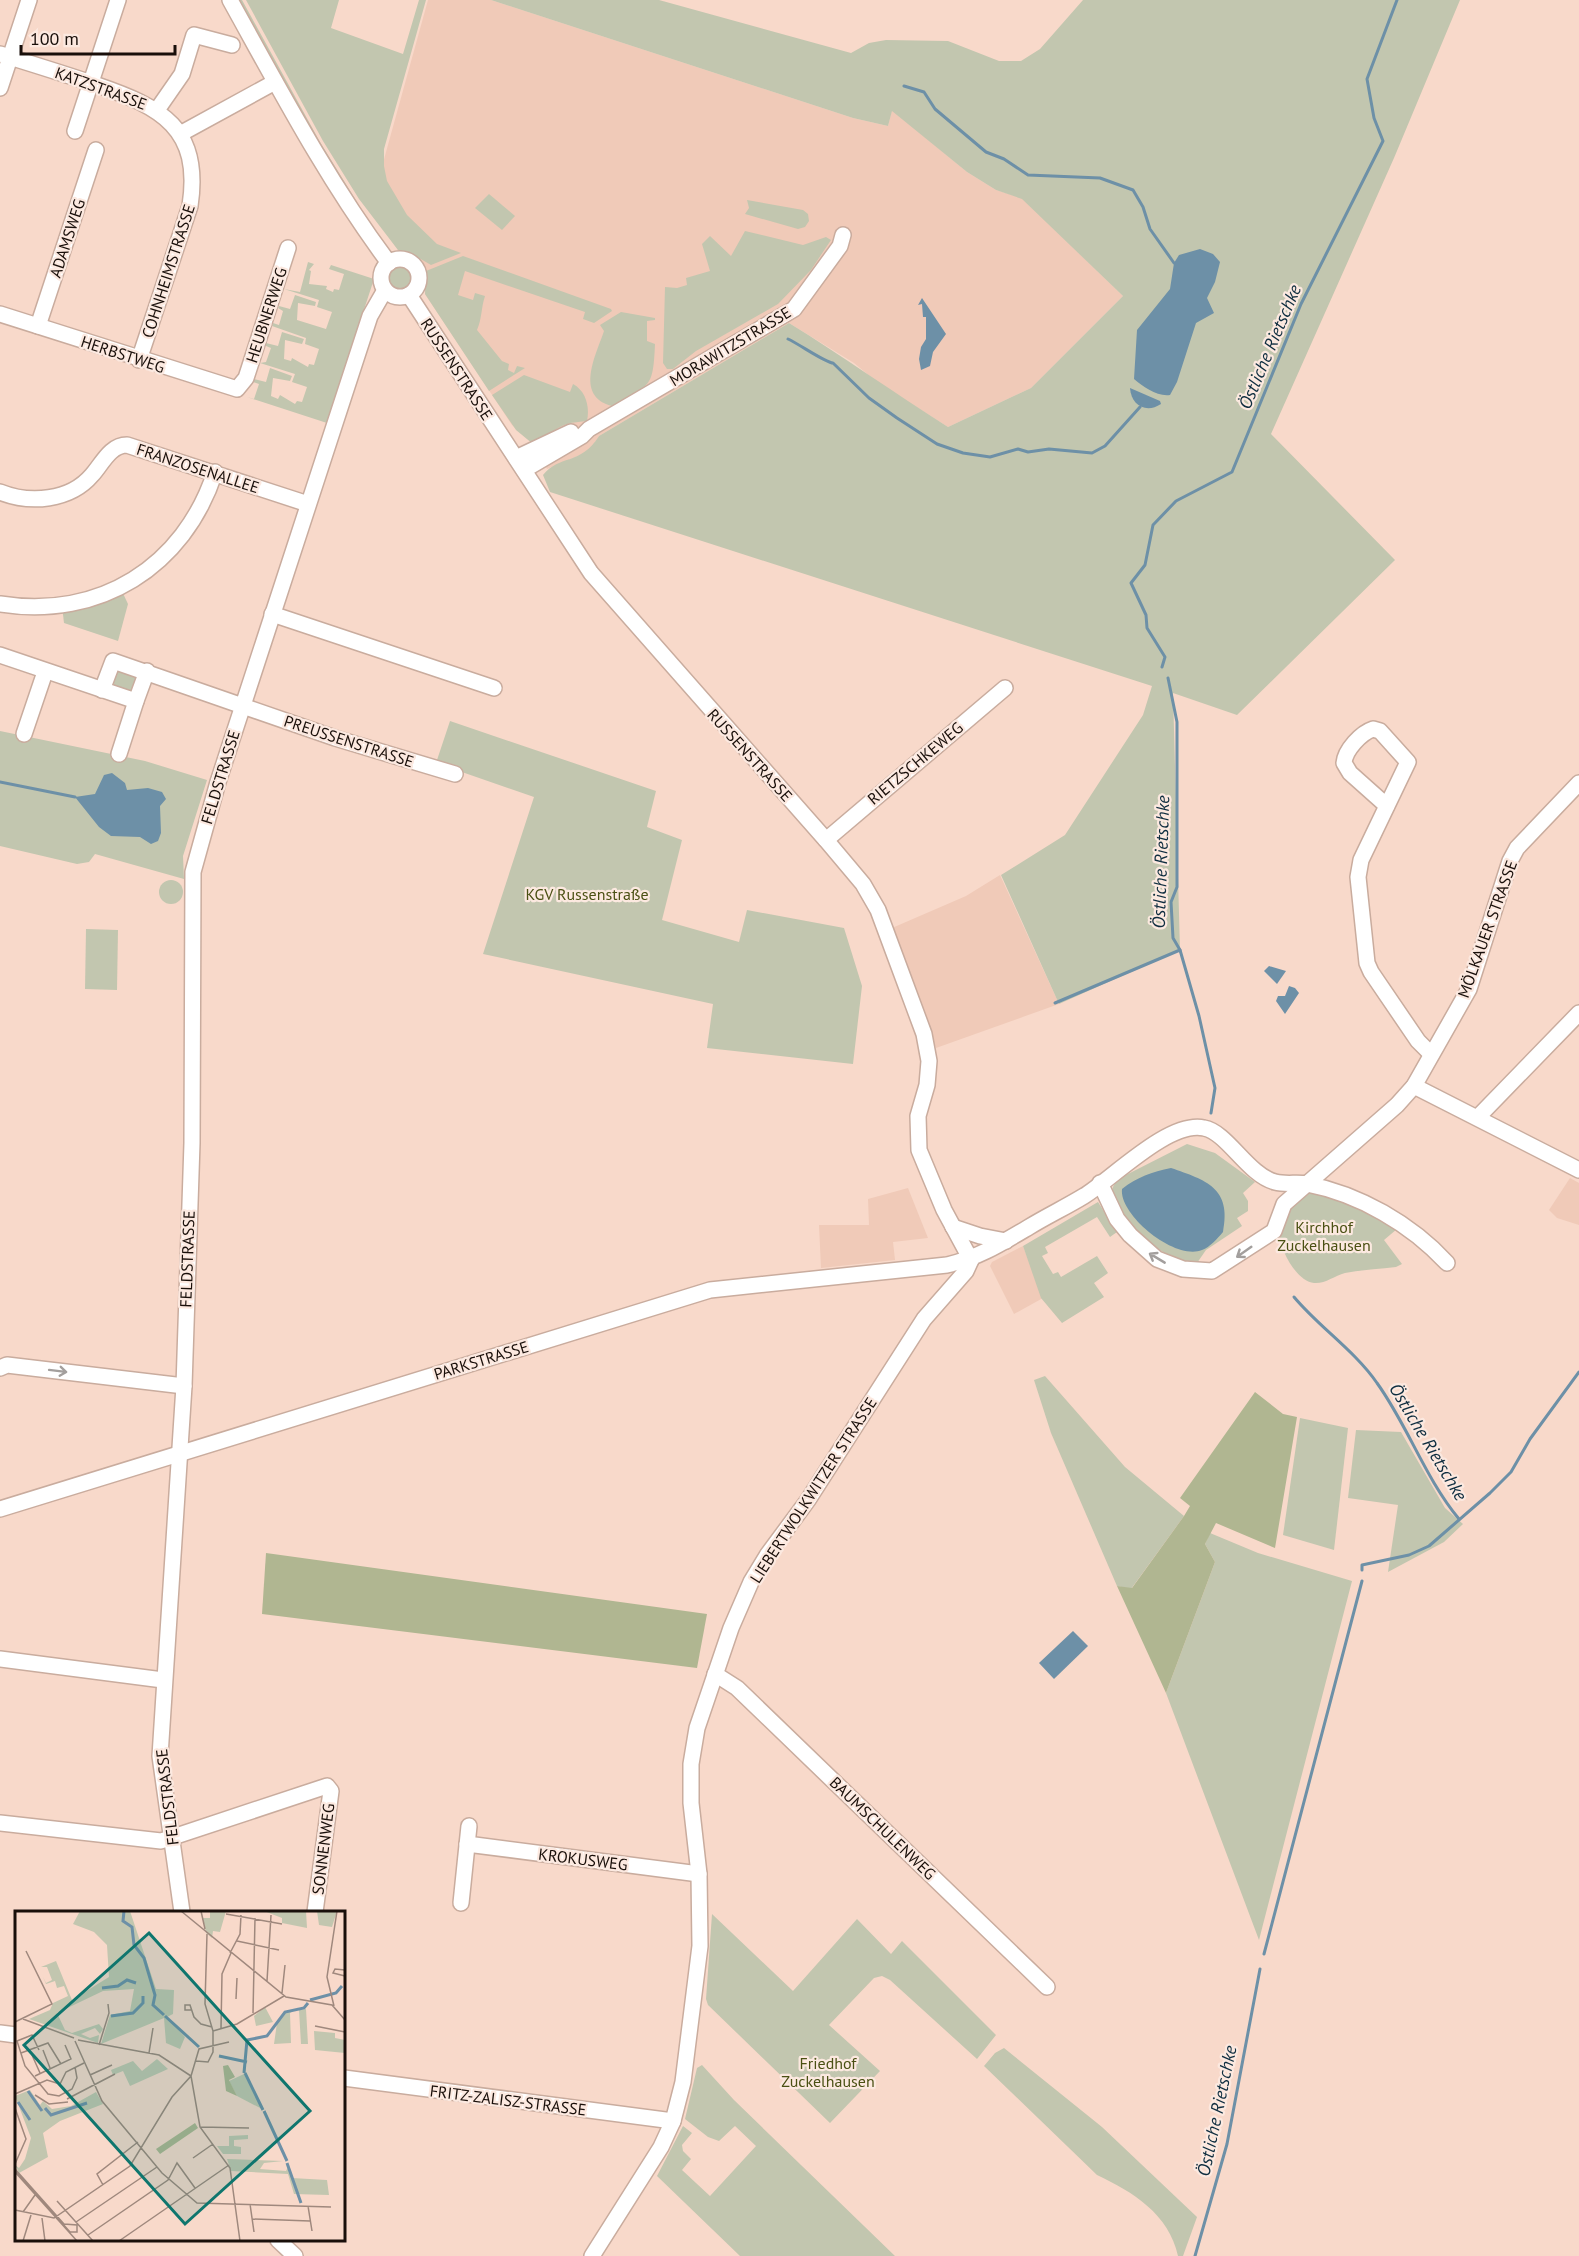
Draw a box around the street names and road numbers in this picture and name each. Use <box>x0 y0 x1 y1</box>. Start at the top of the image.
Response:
street label: KATZSTRASSE <box>52 62 150 114</box>
street label: ADAMSWEG <box>45 196 89 280</box>
street label: COHNHEIMSTRASSE <box>137 202 199 340</box>
street label: HEUBNERWEG <box>241 265 291 365</box>
street label: MORAWITZSTRASSE <box>666 302 794 390</box>
street label: RUSSENSTRASSE <box>417 314 497 424</box>
street label: HERBSTWEG <box>78 331 168 377</box>
street label: FRANZOSENALLEE <box>134 439 262 497</box>
street label: RUSSENSTRASSE <box>703 705 797 805</box>
street label: PREUSSENSTRASSE <box>282 711 416 771</box>
street label: RIETZSCHKEWEG <box>863 717 967 809</box>
street label: FELDSTRASSE <box>196 728 244 826</box>
street label: MÖLKAUER STRASSE <box>1453 858 1521 1000</box>
street label: FELDSTRASSE <box>175 1210 199 1308</box>
street label: PARKSTRASSE <box>431 1336 531 1384</box>
street label: LIEBERTWOLKWITZER STRASSE <box>745 1393 881 1587</box>
street label: FELDSTRASSE <box>151 1748 183 1846</box>
street label: BAUMSCHULENWEG <box>826 1772 940 1884</box>
street label: SONNENWEG <box>307 1802 339 1896</box>
street label: KROKUSWEG <box>537 1844 629 1874</box>
street label: FRITZ-ZALISZ-STRASSE <box>429 2080 587 2120</box>

